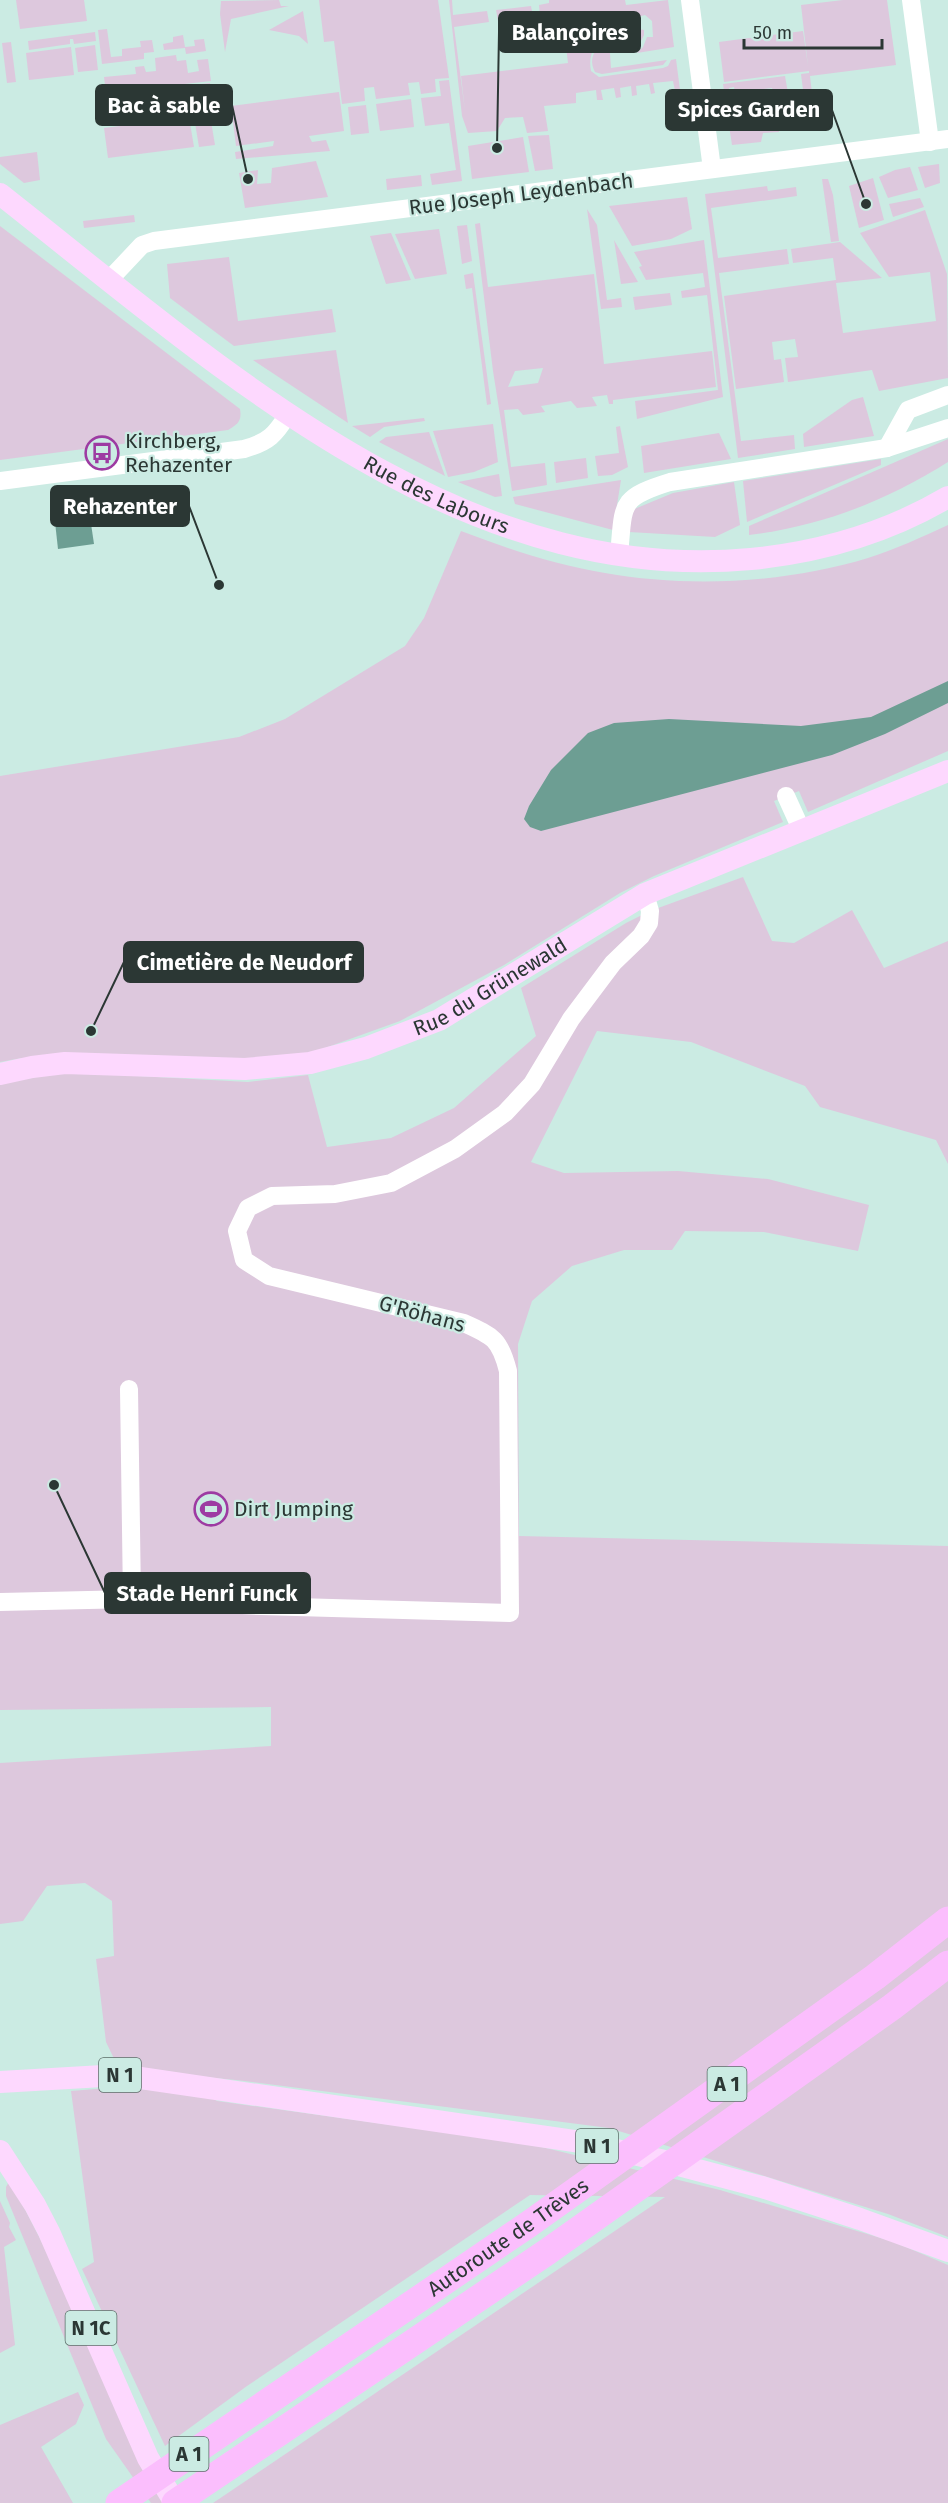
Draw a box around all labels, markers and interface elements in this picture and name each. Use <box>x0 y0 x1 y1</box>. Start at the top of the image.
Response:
callout: Balançoires <box>499 12 640 52</box>
scale bar <box>744 12 882 50</box>
text: Balançoires <box>512 19 629 46</box>
text: 50 m <box>753 22 792 44</box>
callout: Bac à sable <box>96 85 232 125</box>
callout: Spices Garden <box>666 90 832 130</box>
text: Bac à sable <box>108 92 220 119</box>
text: Spices Garden <box>678 96 820 123</box>
street label: Rue Joseph Leydenbach <box>407 167 635 221</box>
place label: Kirchberg, Rehazenter <box>125 428 232 478</box>
bus stop icon: Kirchberg, Rehazenter <box>84 435 120 471</box>
street label: Rue des Labours <box>359 450 513 540</box>
callout: Rehazenter <box>51 486 189 526</box>
text: Rehazenter <box>63 493 177 520</box>
street label: Rue du Grünewald <box>409 932 572 1042</box>
callout: Cimetière de Neudorf <box>124 942 363 982</box>
text: Cimetière de Neudorf <box>137 949 353 976</box>
street label: G'Röhans <box>376 1290 468 1338</box>
sports icon: Dirt Jumping <box>193 1491 229 1527</box>
place label: Dirt Jumping <box>234 1496 353 1522</box>
callout: Stade Henri Funck <box>105 1573 310 1613</box>
text: Stade Henri Funck <box>116 1580 298 1607</box>
road number: N 1 <box>99 2058 141 2092</box>
road number: A 1 <box>708 2067 746 2101</box>
road number: N 1 <box>576 2129 618 2163</box>
street label: Autoroute de Trèves <box>422 2173 594 2302</box>
road number: N 1C <box>66 2311 116 2345</box>
road number: A 1 <box>170 2437 208 2471</box>

